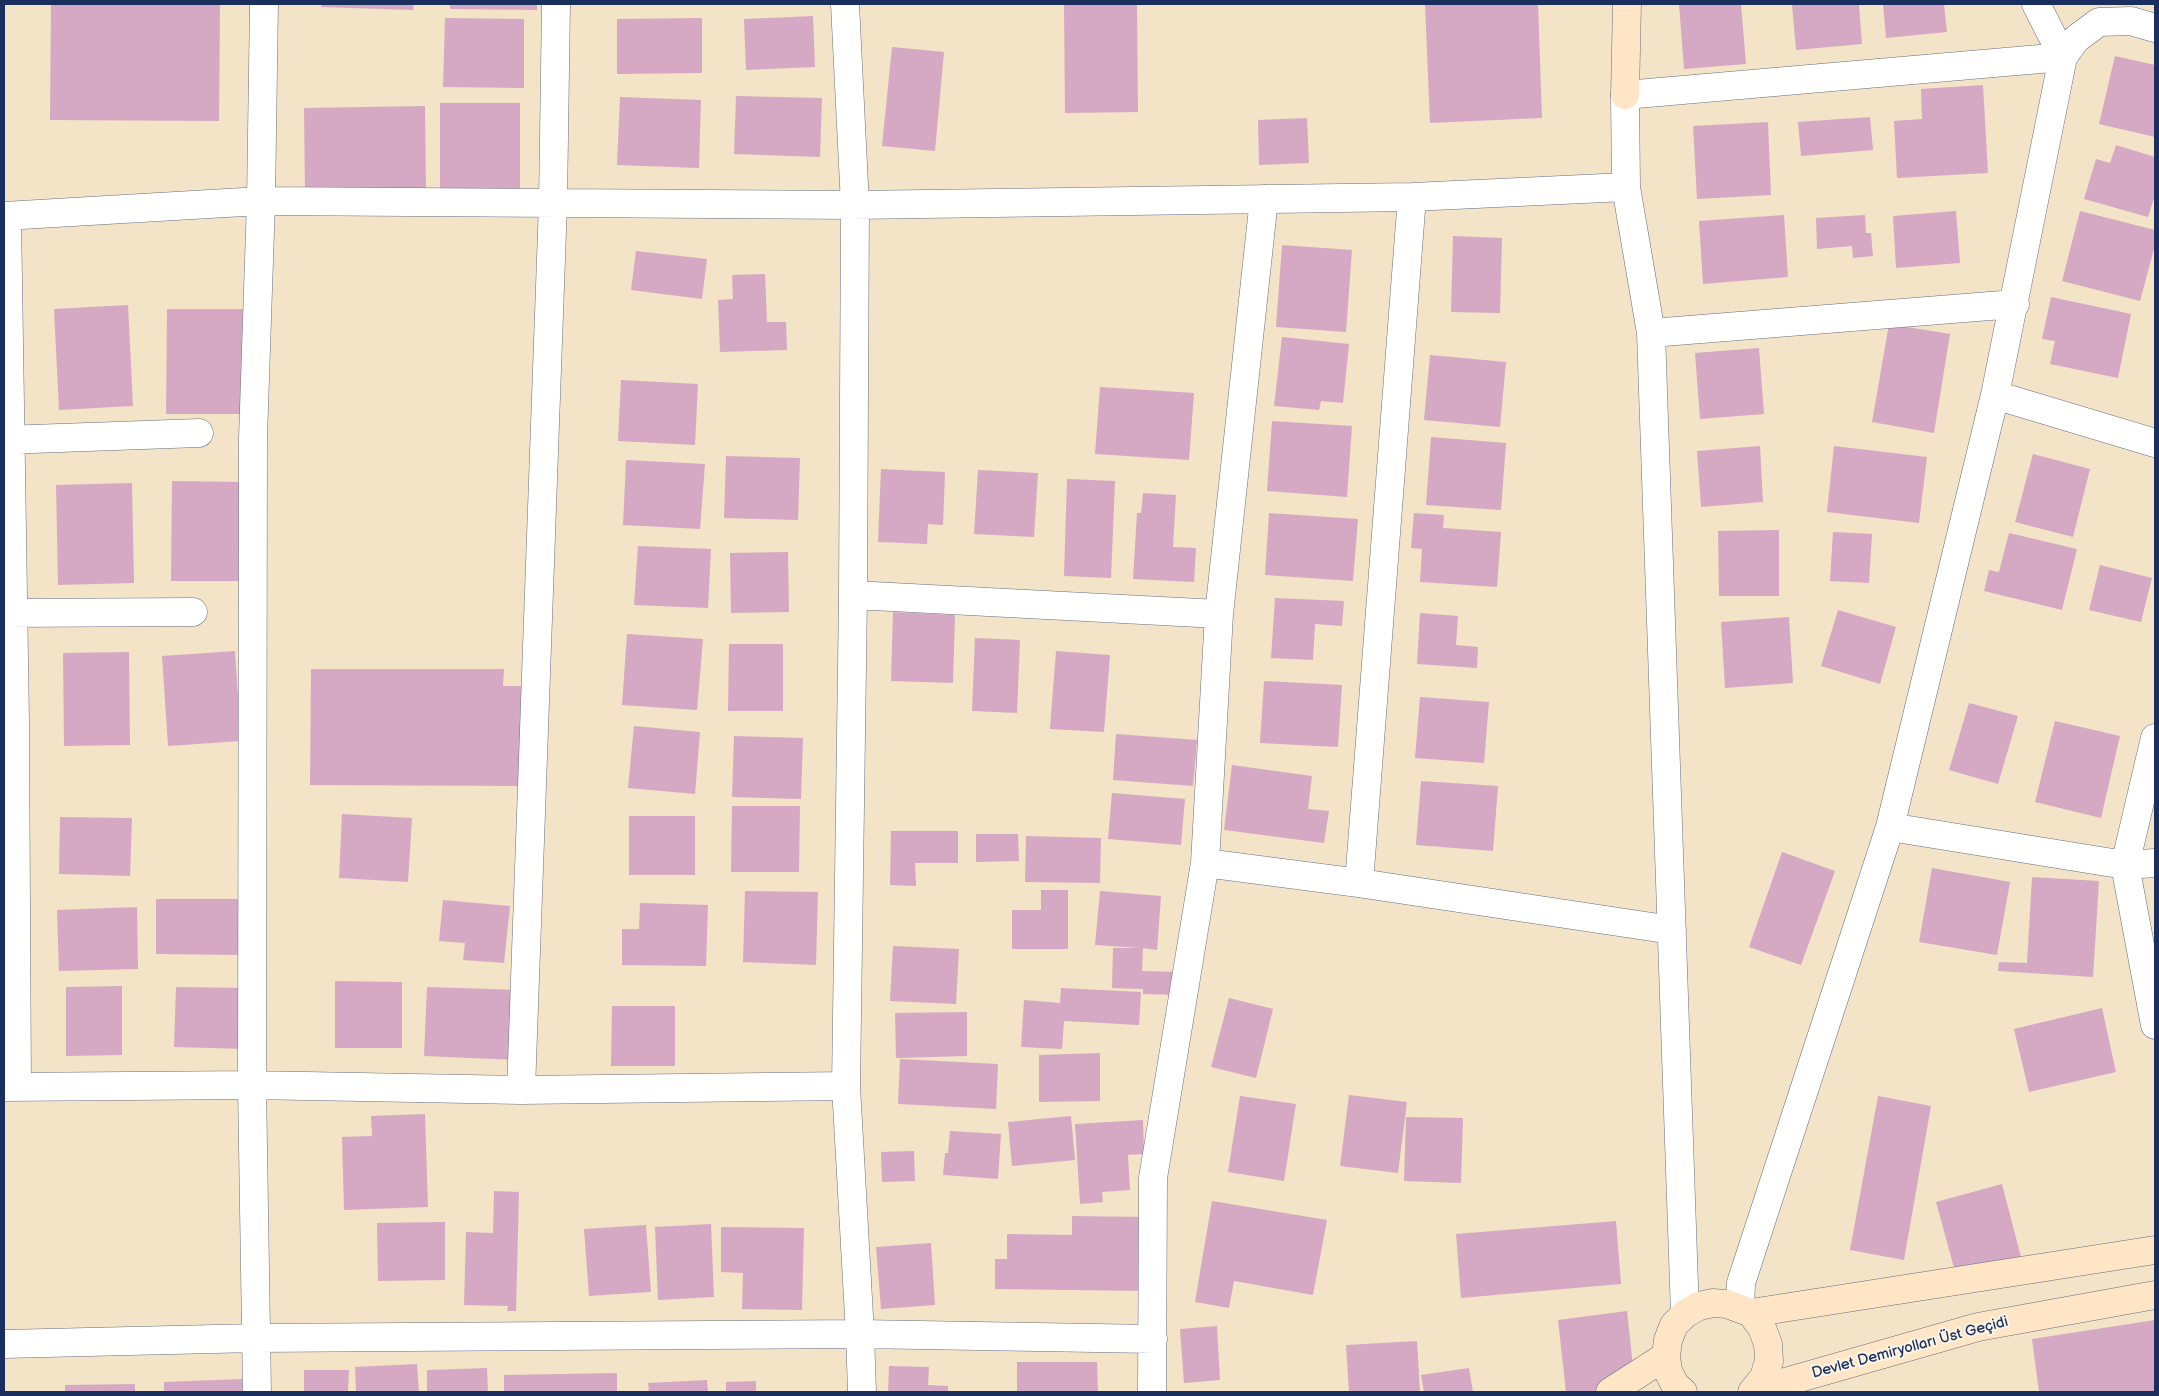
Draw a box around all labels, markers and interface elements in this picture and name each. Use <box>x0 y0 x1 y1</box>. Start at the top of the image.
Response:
street label: Devlet Demiryolları Üst Geçidi <box>1810 1313 2010 1383</box>

